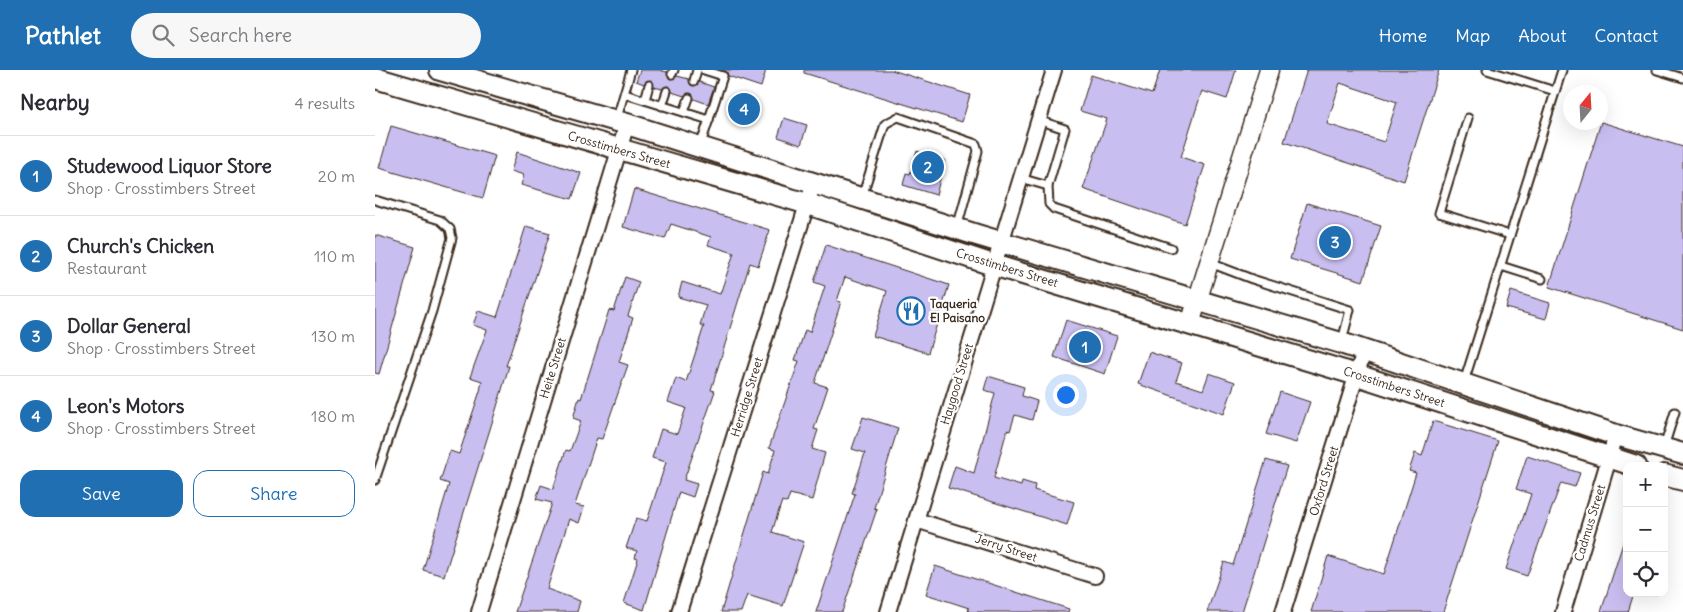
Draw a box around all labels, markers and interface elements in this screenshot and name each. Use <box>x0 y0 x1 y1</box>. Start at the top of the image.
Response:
search box <box>131 13 481 58</box>
text: Pathlet <box>25 20 101 50</box>
icon: search <box>149 21 177 49</box>
text: Search here <box>189 23 292 47</box>
text: Home <box>1379 24 1427 47</box>
text: Map <box>1455 24 1490 47</box>
text: About <box>1518 24 1566 47</box>
text: Contact <box>1594 24 1658 47</box>
north arrow <box>1563 85 1608 130</box>
text: Nearby <box>20 89 90 116</box>
pin: 4 <box>728 90 760 128</box>
text: 4 results <box>294 93 355 113</box>
street label: Crosstimbers Street <box>566 128 672 171</box>
pin: 2 <box>912 148 944 186</box>
text: Studewood Liquor Store <box>67 154 272 178</box>
text: 1 <box>33 166 39 186</box>
text: 20 m <box>318 166 355 186</box>
text: Shop · Crosstimbers Street <box>67 178 256 198</box>
pin: 3 <box>1319 223 1351 261</box>
text: Church's Chicken <box>67 234 214 258</box>
street label: Crosstimbers Street <box>954 245 1060 290</box>
text: 2 <box>32 246 40 266</box>
text: 110 m <box>314 246 355 266</box>
text: Restaurant <box>67 258 147 278</box>
restaurant icon: Taqueria El Paisano <box>896 296 926 326</box>
place label: Taqueria El Paisano <box>930 296 985 325</box>
text: Dollar General <box>67 314 191 338</box>
text: 3 <box>31 326 41 346</box>
text: 130 m <box>311 326 355 346</box>
pin: 1 <box>1069 328 1101 366</box>
street label: Heite Street <box>536 336 569 400</box>
text: Shop · Crosstimbers Street <box>67 338 256 358</box>
street label: Haygood Street <box>937 341 976 426</box>
street label: Herridge Street <box>727 355 766 439</box>
street label: Crosstimbers Street <box>1341 363 1447 410</box>
your location <box>1053 382 1079 408</box>
text: Leon's Motors <box>67 394 184 418</box>
text: 4 <box>31 406 41 426</box>
text: 180 m <box>311 406 355 426</box>
text: Shop · Crosstimbers Street <box>67 418 256 438</box>
street label: Oxford Street <box>1306 444 1341 518</box>
map controls <box>1623 462 1668 597</box>
button: + <box>1623 462 1668 507</box>
button: Save <box>20 470 183 517</box>
button: Share <box>193 470 355 517</box>
street label: Cadmus Street <box>1571 483 1608 563</box>
button: − <box>1623 507 1668 552</box>
street label: Jerry Street <box>973 530 1039 565</box>
button: locate <box>1623 552 1668 597</box>

